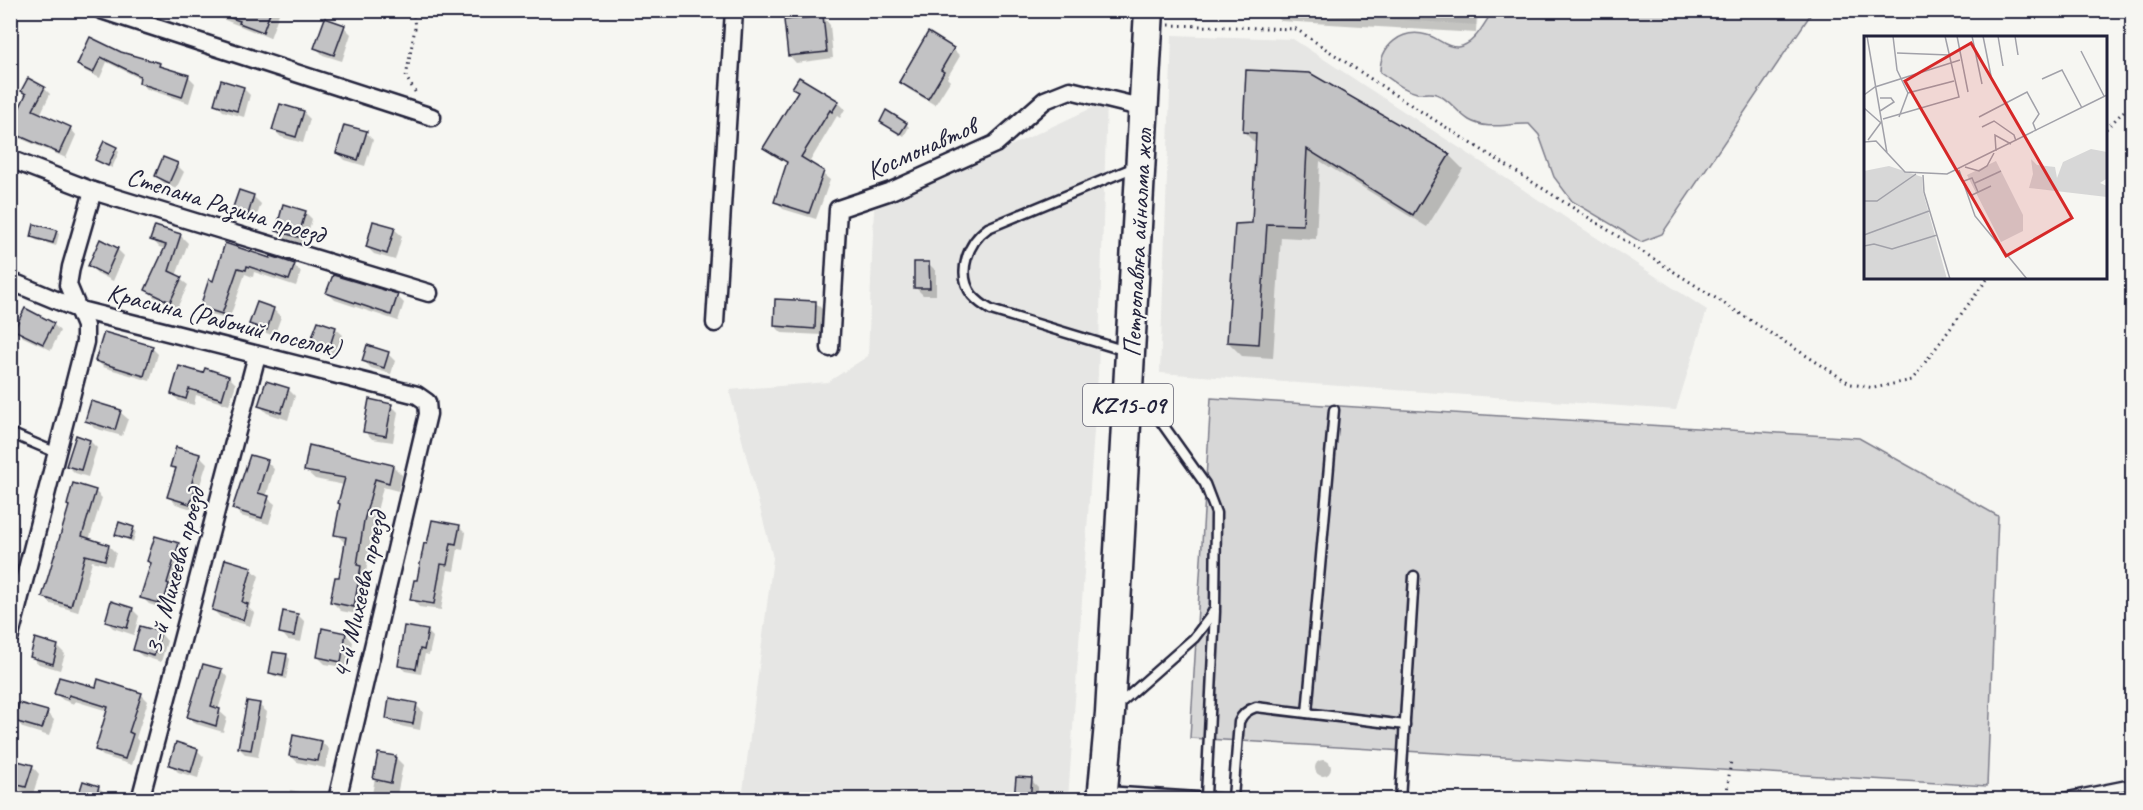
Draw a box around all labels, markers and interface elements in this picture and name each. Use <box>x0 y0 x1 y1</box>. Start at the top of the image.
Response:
inset map <box>1864 36 2107 279</box>
street label: Космонавтов <box>861 108 986 187</box>
street label: Петропавлға айналма жол <box>1115 126 1160 358</box>
street label: Степана Разина проезд <box>123 160 331 253</box>
street label: Красина (Рабочий поселок) <box>104 276 345 366</box>
road number: KZ15-09 <box>1083 384 1173 426</box>
street label: 3-й Михеева проезд <box>137 482 213 658</box>
street label: 4-й Михеева проезд <box>324 506 395 682</box>

